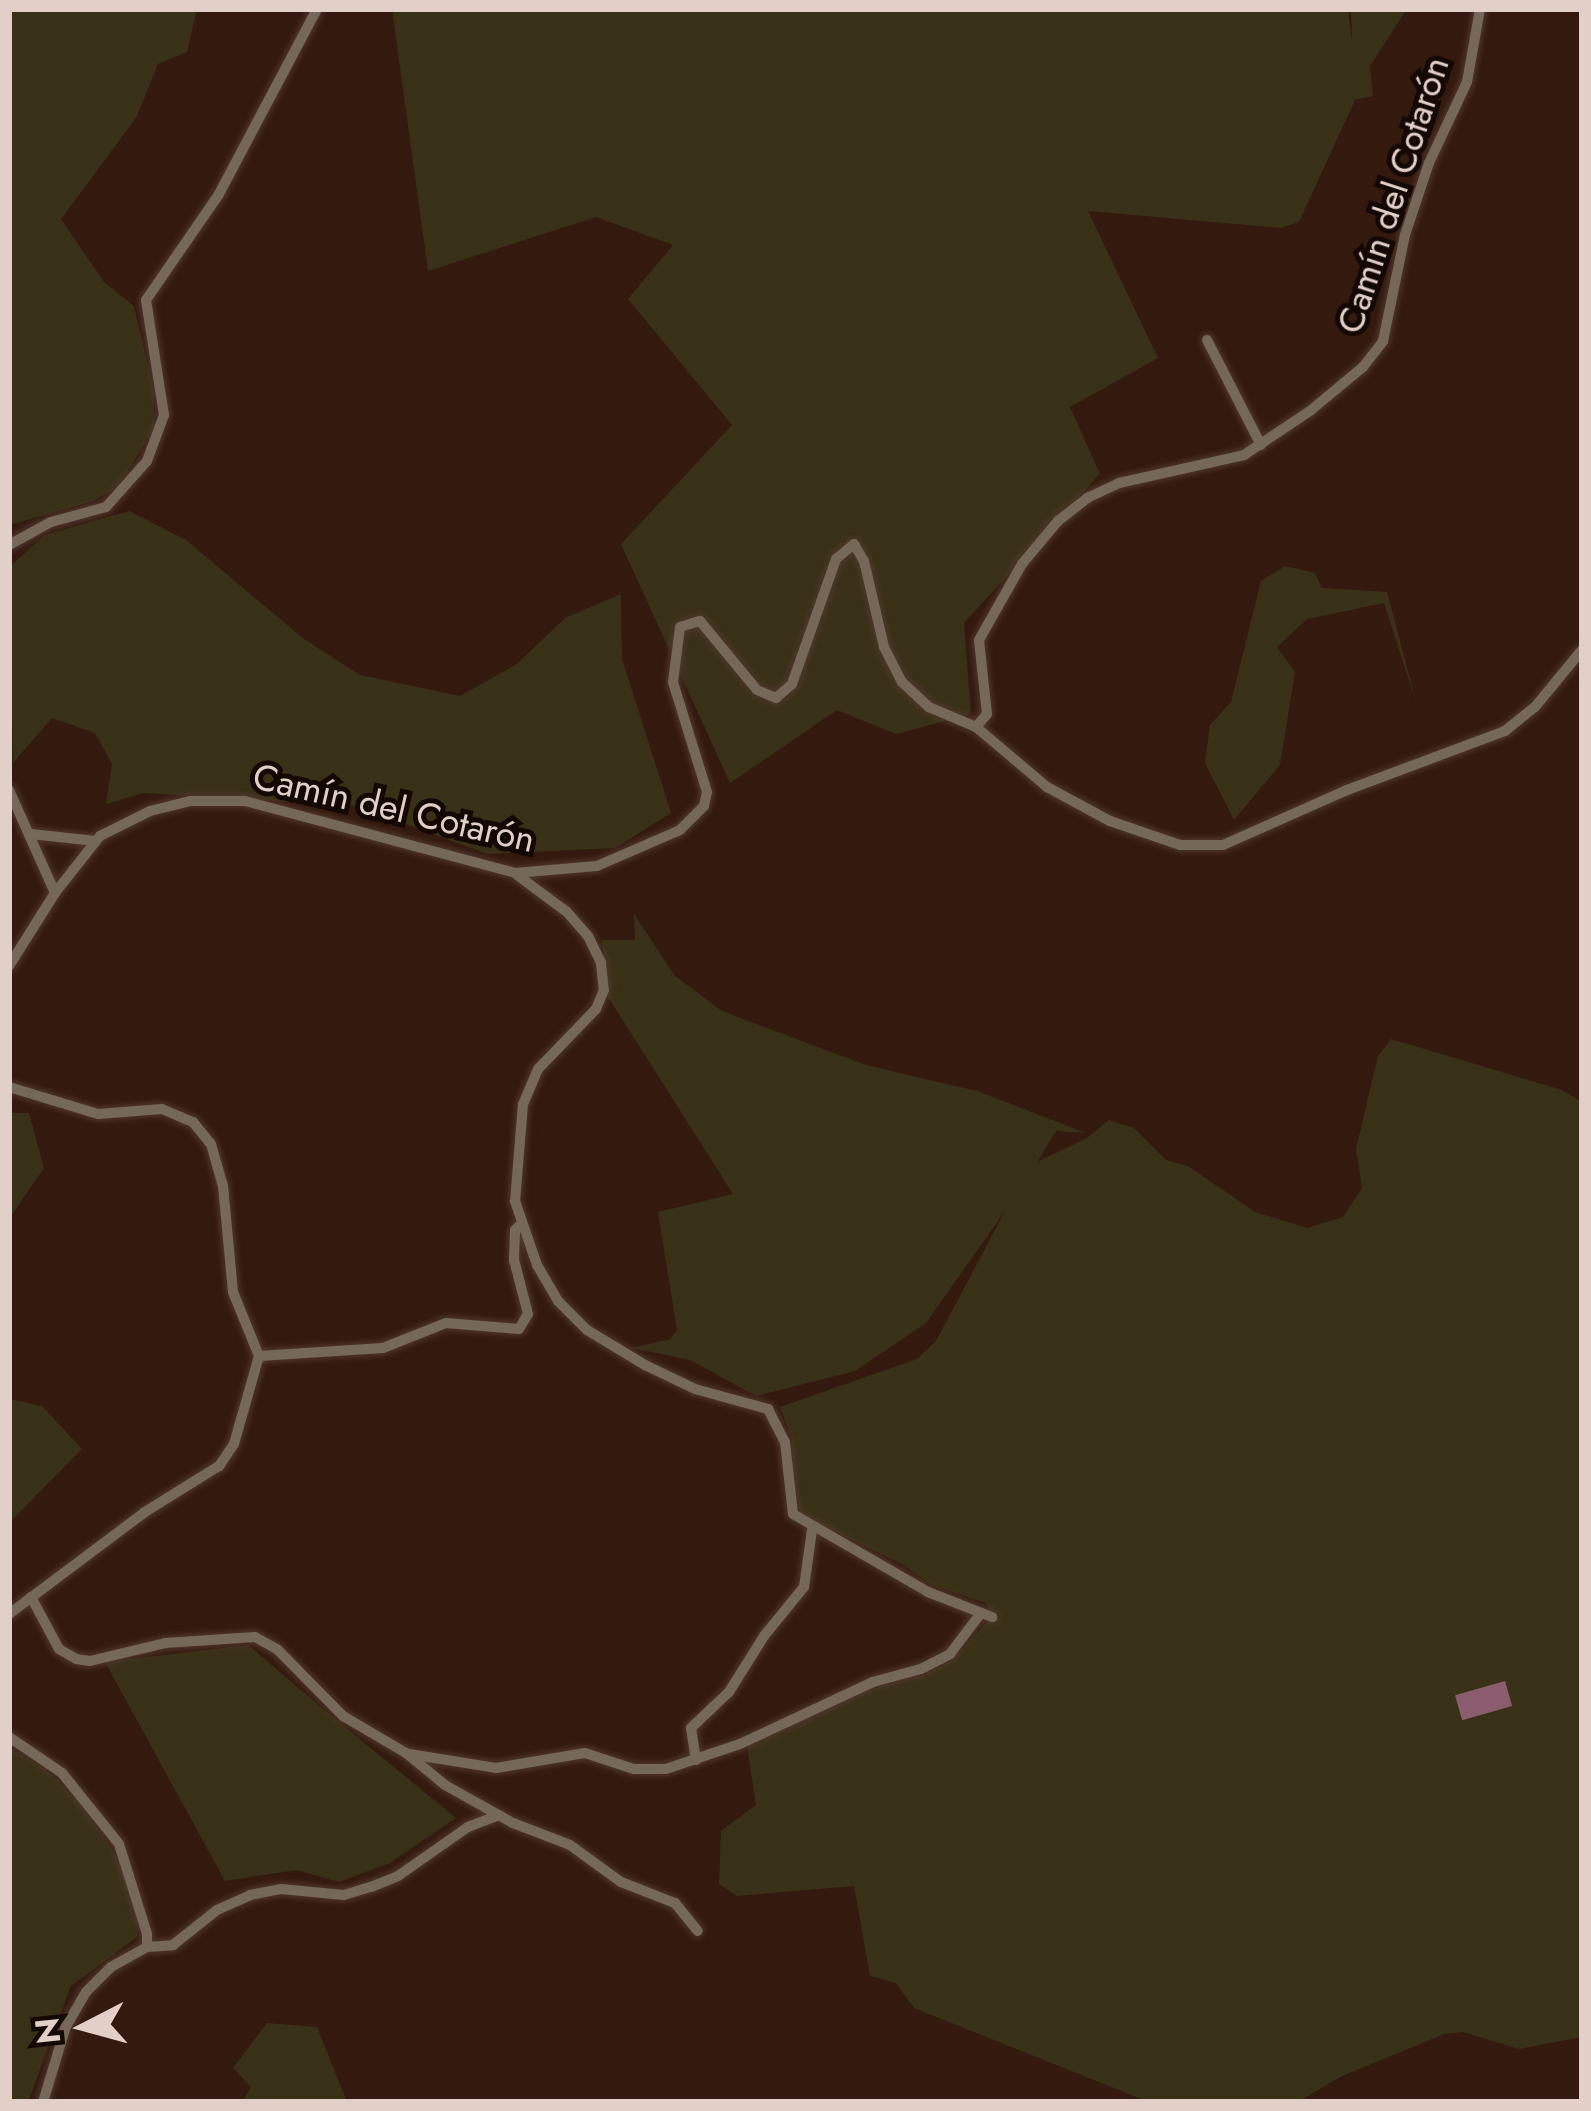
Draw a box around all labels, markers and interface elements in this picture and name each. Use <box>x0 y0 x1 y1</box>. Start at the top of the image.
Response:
street label: Camín del Cotarón <box>1328 51 1458 339</box>
street label: Camín del Cotarón <box>249 755 539 861</box>
north arrow <box>24 1967 144 2087</box>
text: N <box>23 2015 72 2046</box>

